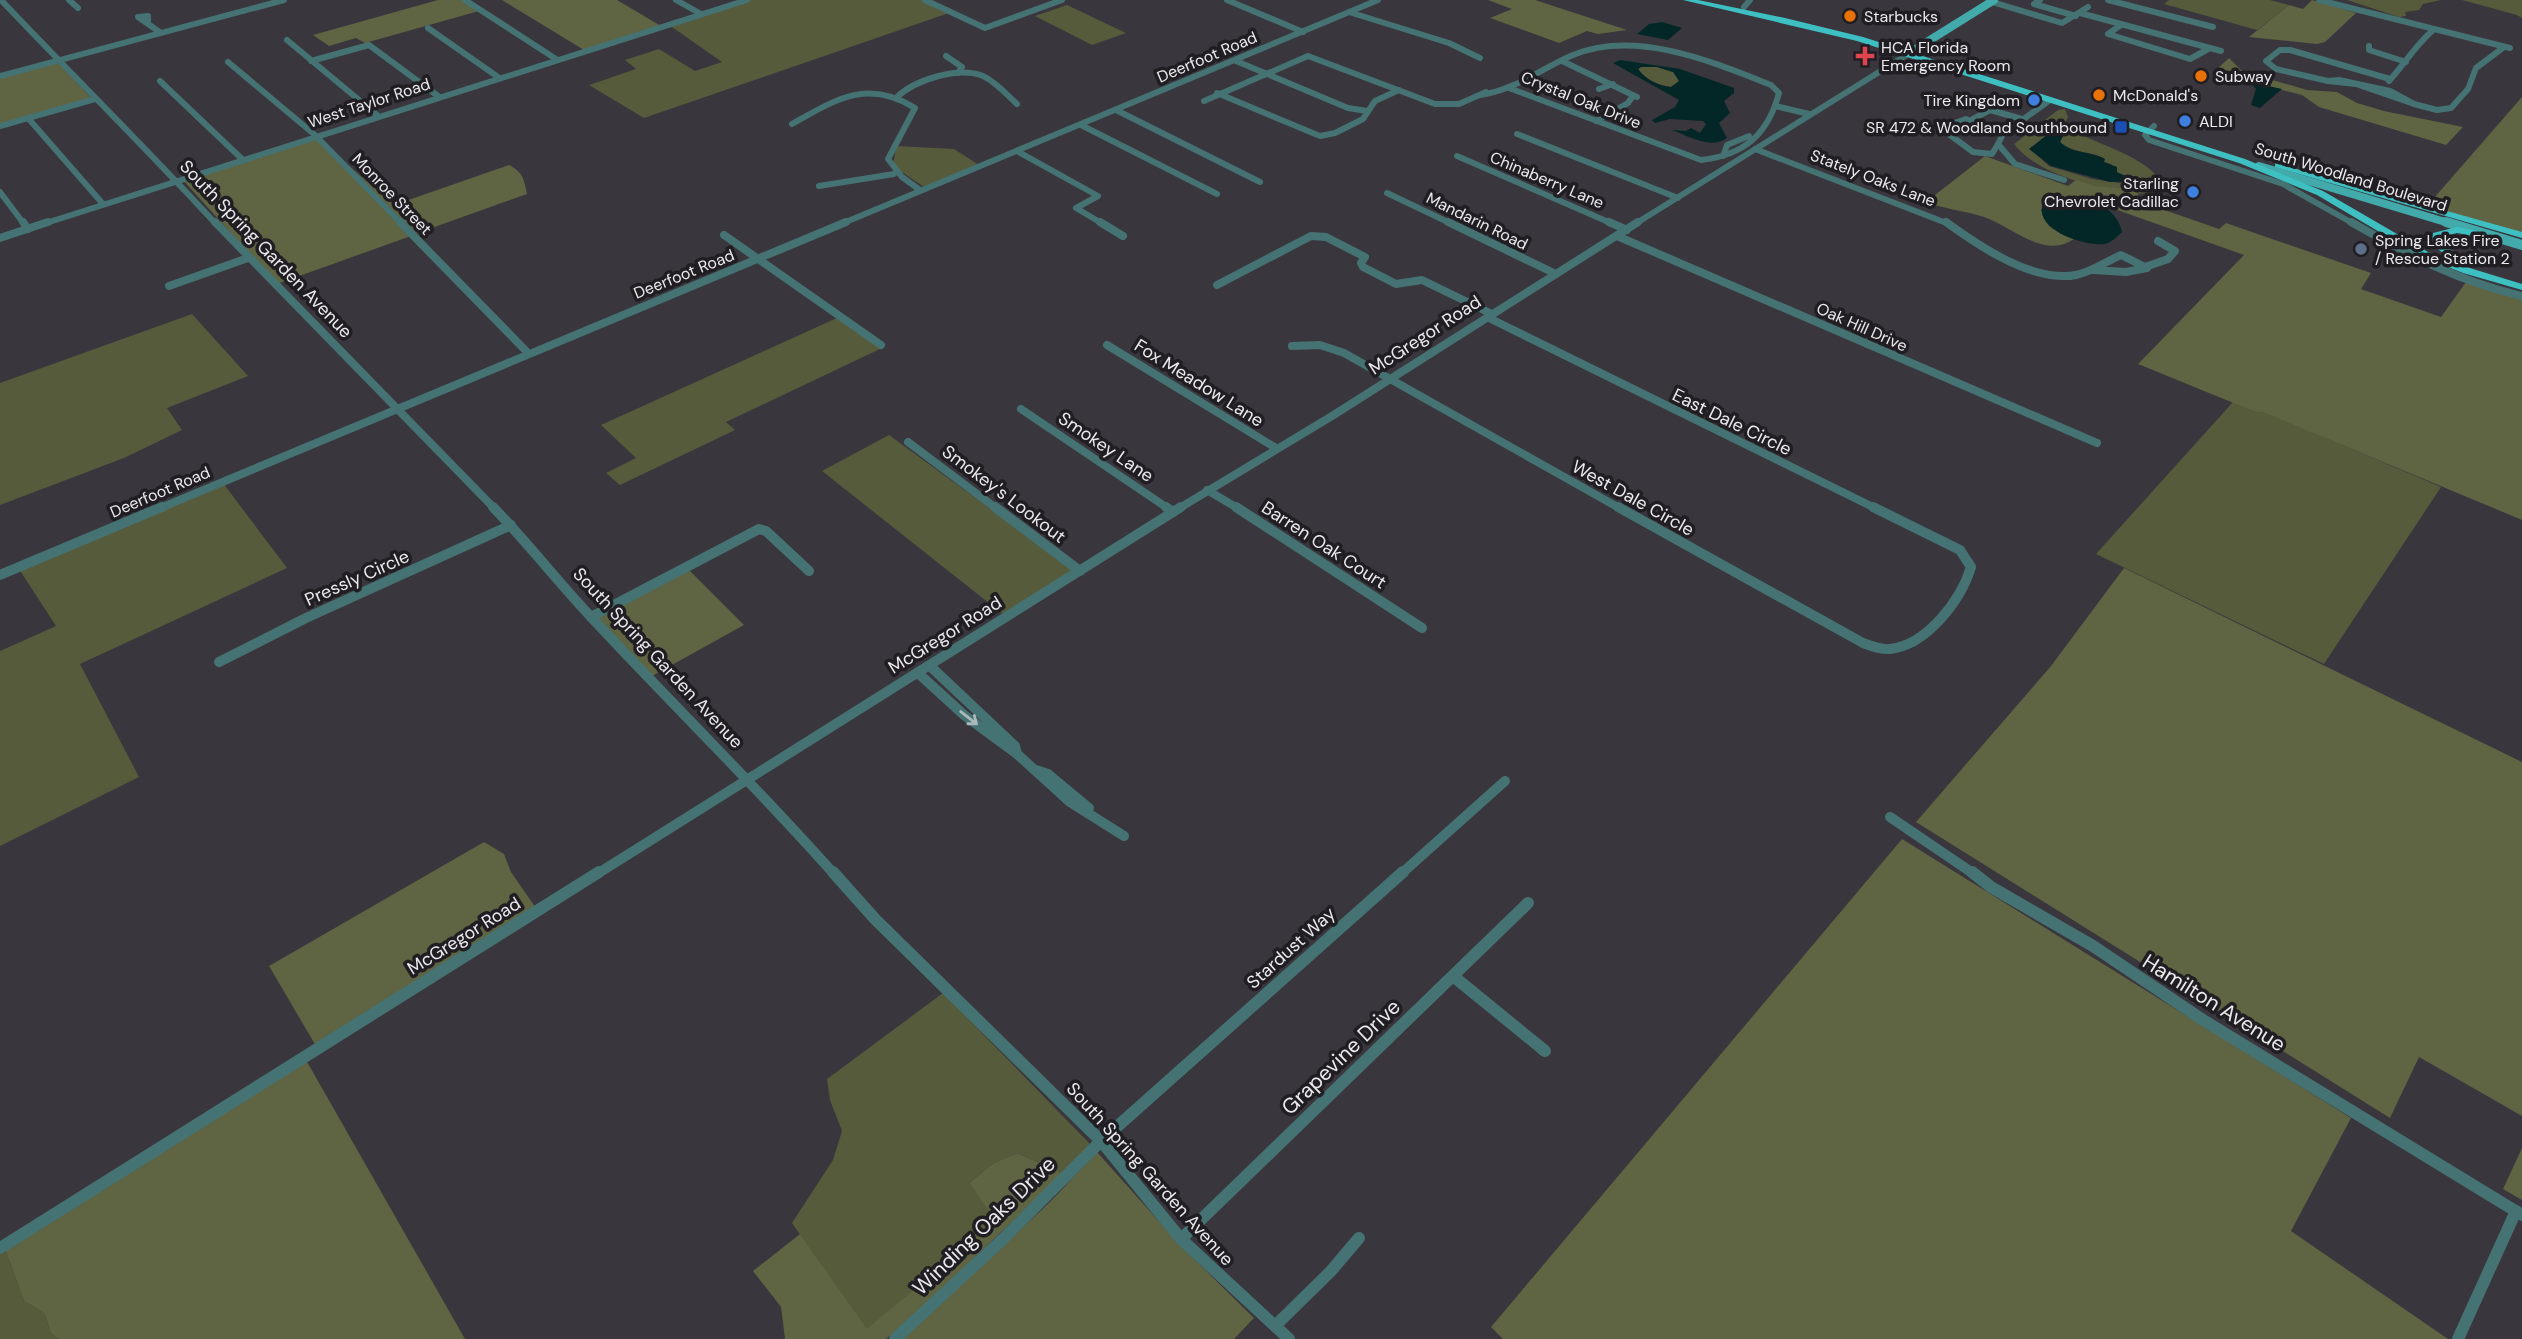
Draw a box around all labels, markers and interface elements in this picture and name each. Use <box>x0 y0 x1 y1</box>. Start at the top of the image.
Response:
place label: Starbucks <box>1864 6 1938 27</box>
marker: Starbucks <box>1842 8 1858 24</box>
street label: Deerfoot Road <box>1154 26 1260 88</box>
place label: HCA Florida Emergency Room <box>1881 37 2011 76</box>
marker: HCA Florida Emergency Room <box>1855 46 1875 66</box>
street label: Crystal Oak Drive <box>1518 66 1644 134</box>
place label: Subway <box>2215 66 2273 87</box>
marker: Subway <box>2193 68 2209 84</box>
street label: West Taylor Road <box>305 73 433 133</box>
place label: McDonald's <box>2113 85 2198 106</box>
marker: McDonald's <box>2091 87 2107 103</box>
place label: Tire Kingdom <box>1923 90 2020 111</box>
marker: Tire Kingdom <box>2026 92 2042 108</box>
place label: ALDI <box>2199 111 2233 132</box>
marker: ALDI <box>2177 113 2193 129</box>
place label: SR 472 & Woodland Southbound <box>1866 117 2107 138</box>
marker: SR 472 & Woodland Southbound <box>2113 119 2129 135</box>
street label: South Woodland Boulevard <box>2252 138 2450 216</box>
street label: Stately Oaks Lane <box>1807 144 1939 212</box>
street label: Chinaberry Lane <box>1487 147 1607 213</box>
street label: Monroe Street <box>348 149 436 239</box>
street label: South Spring Garden Avenue <box>174 155 358 343</box>
place label: Starling Chevrolet Cadillac <box>2044 173 2179 212</box>
marker: Starling Chevrolet Cadillac <box>2185 184 2201 200</box>
street label: Mandarin Road <box>1423 187 1531 255</box>
place label: Spring Lakes Fire / Rescue Station 2 <box>2375 230 2510 269</box>
marker: Spring Lakes Fire / Rescue Station 2 <box>2353 241 2369 257</box>
street label: Deerfoot Road <box>631 244 737 304</box>
street label: McGregor Road <box>1364 290 1486 380</box>
street label: Oak Hill Drive <box>1813 298 1911 356</box>
street label: Fox Meadow Lane <box>1130 334 1268 432</box>
street label: East Dale Circle <box>1668 383 1796 461</box>
street label: Smokey Lane <box>1054 406 1158 488</box>
street label: Smokey's Lookout <box>937 440 1071 548</box>
street label: West Dale Circle <box>1567 454 1699 542</box>
street label: Deerfoot Road <box>107 461 213 523</box>
street label: Barren Oak Court <box>1257 496 1391 594</box>
street label: Pressly Circle <box>301 544 413 612</box>
street label: South Spring Garden Avenue <box>568 562 748 754</box>
street label: McGregor Road <box>884 591 1006 679</box>
one-way arrow <box>960 711 978 726</box>
street label: McGregor Road <box>403 892 525 980</box>
street label: Stardust Way <box>1241 902 1341 994</box>
street label: Hamilton Avenue <box>2137 948 2291 1058</box>
street label: Grapevine Drive <box>1275 993 1407 1121</box>
street label: South Spring Garden Avenue <box>1061 1077 1239 1271</box>
street label: Winding Oaks Drive <box>906 1150 1062 1302</box>

